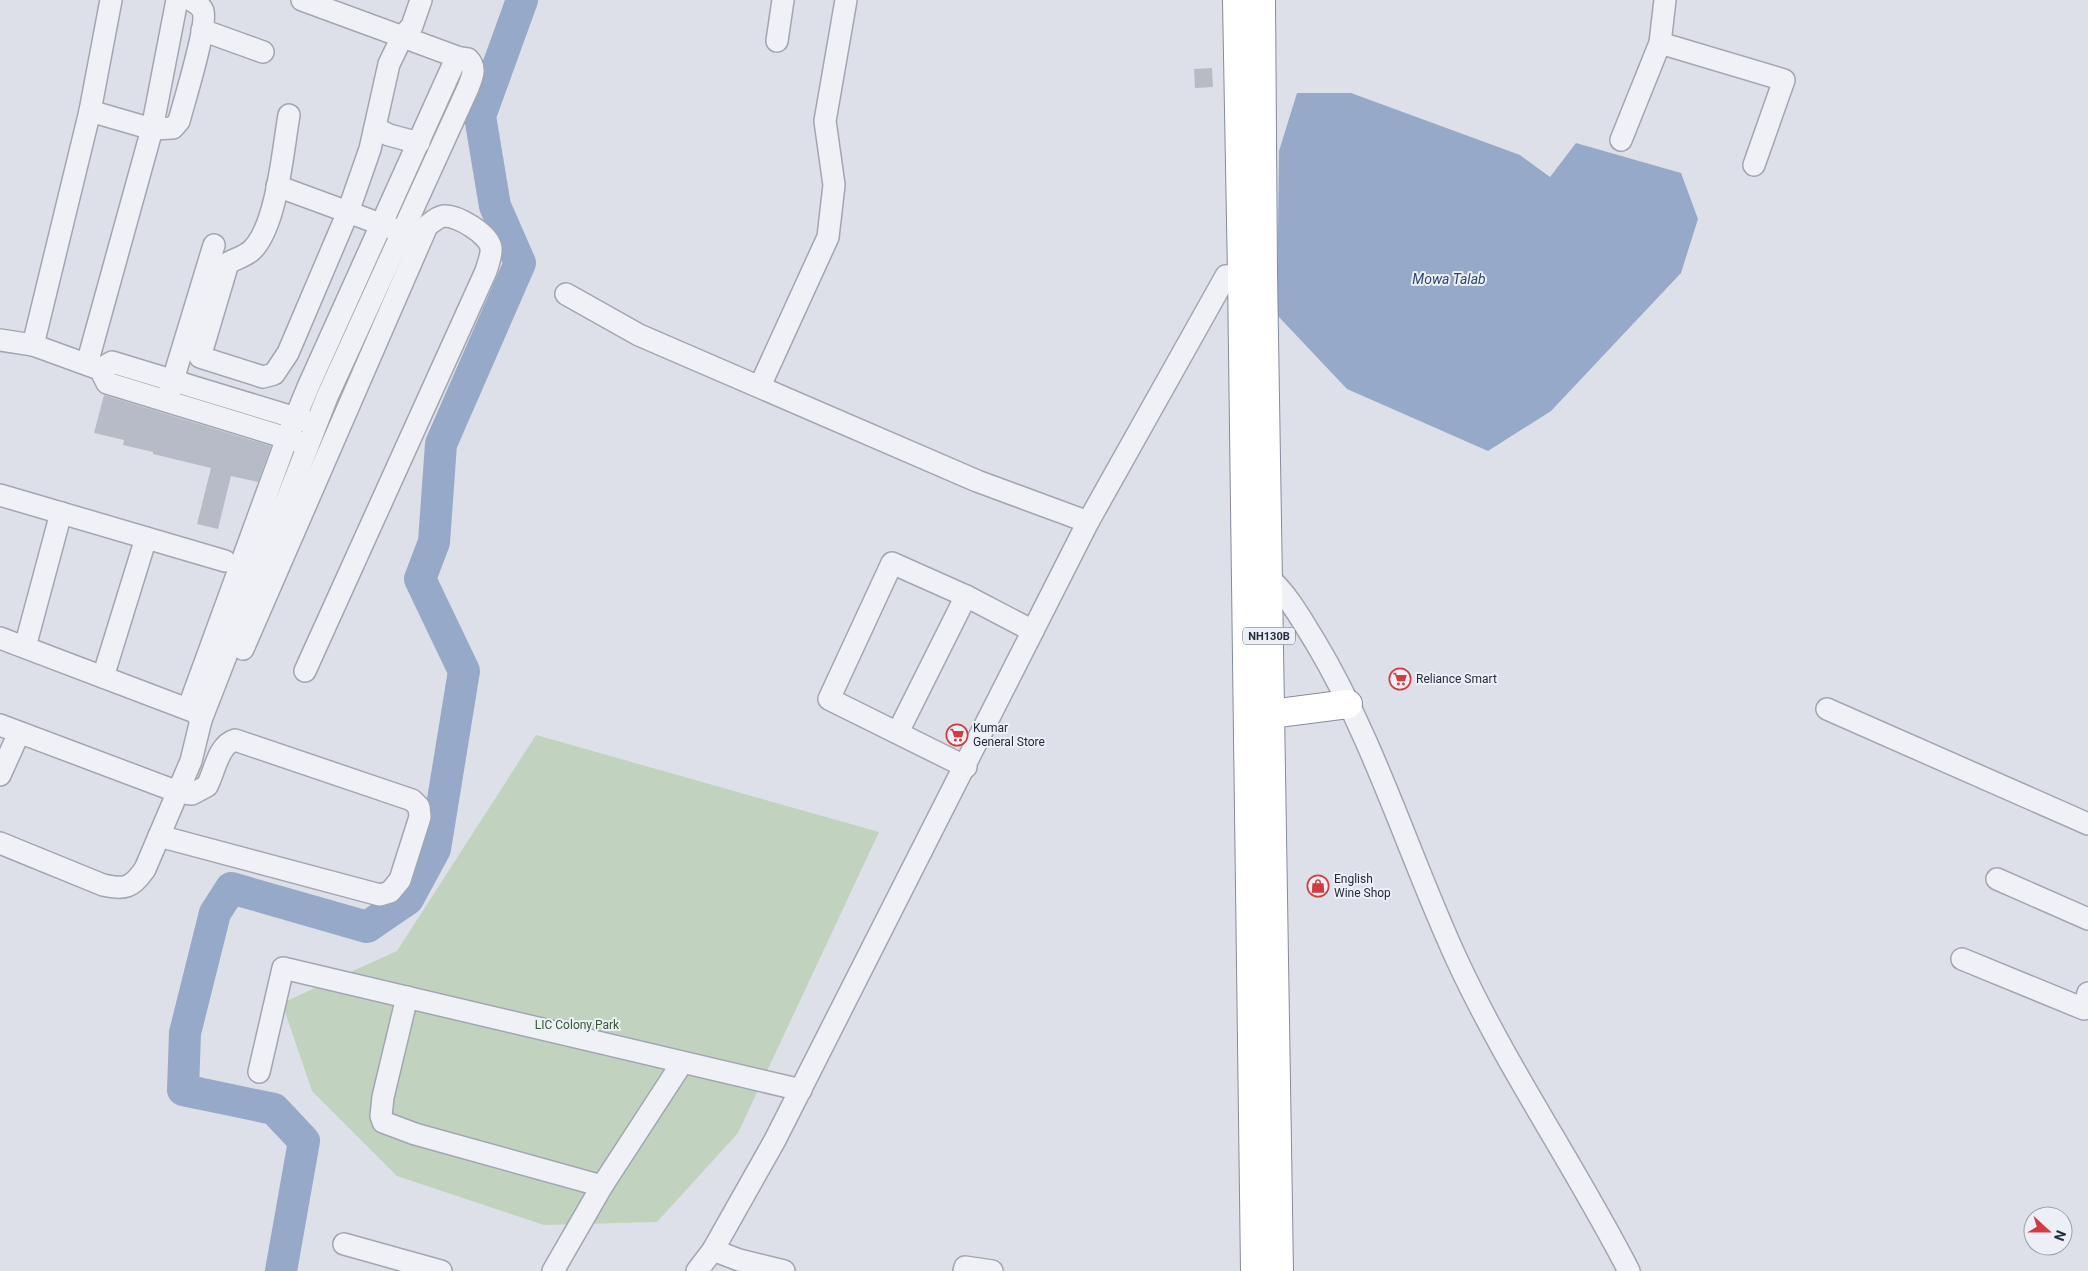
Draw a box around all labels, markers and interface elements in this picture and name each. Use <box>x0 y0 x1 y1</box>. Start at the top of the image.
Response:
water label: Mowa Talab <box>1412 271 1486 287</box>
road number: NH130B <box>1243 628 1295 644</box>
supermarket icon: Reliance Smart <box>1388 667 1412 691</box>
place label: Reliance Smart <box>1416 672 1497 686</box>
place label: Kumar General Store <box>973 721 1045 749</box>
supermarket icon: Kumar General Store <box>945 723 969 747</box>
place label: English Wine Shop <box>1334 872 1391 900</box>
shop icon: English Wine Shop <box>1306 874 1330 898</box>
park label: LIC Colony Park <box>535 1018 620 1032</box>
north arrow <box>2023 1206 2073 1256</box>
text: N <box>2051 1228 2069 1243</box>

